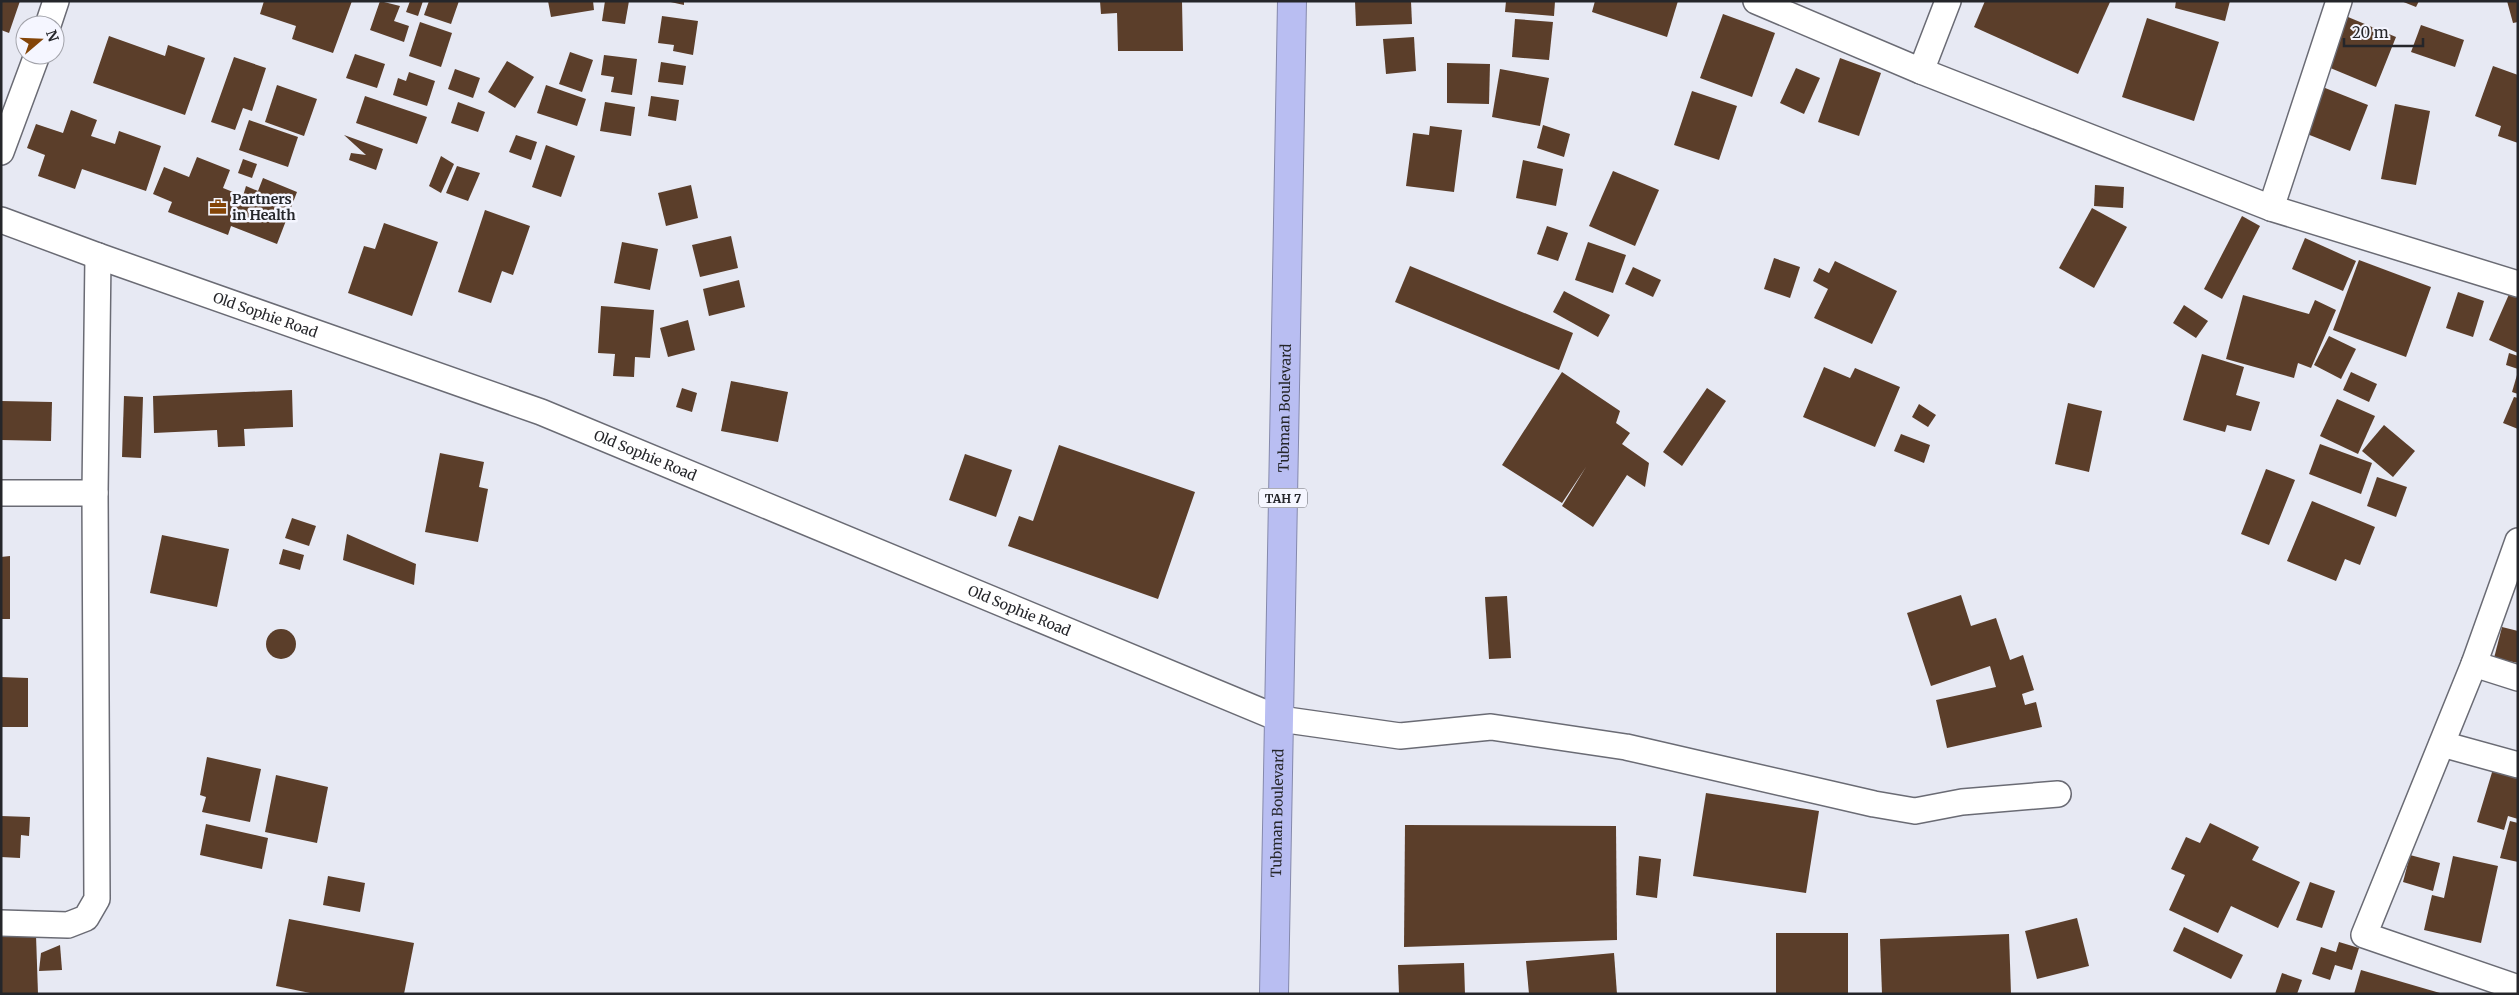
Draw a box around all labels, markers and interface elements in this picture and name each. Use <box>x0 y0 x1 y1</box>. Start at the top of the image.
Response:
north arrow <box>15 15 65 65</box>
scale bar <box>2344 15 2423 47</box>
text: 20 m <box>2352 23 2389 42</box>
text: N <box>42 28 63 44</box>
place label: Partners in Health <box>232 190 296 224</box>
office icon: Partners in Health <box>208 197 228 217</box>
street label: Old Sophie Road <box>211 288 321 342</box>
street label: Tubman Boulevard <box>1274 343 1295 473</box>
street label: Old Sophie Road <box>591 426 700 485</box>
road number: TAH 7 <box>1259 488 1307 508</box>
street label: Old Sophie Road <box>965 581 1074 640</box>
street label: Tubman Boulevard <box>1267 748 1287 878</box>

